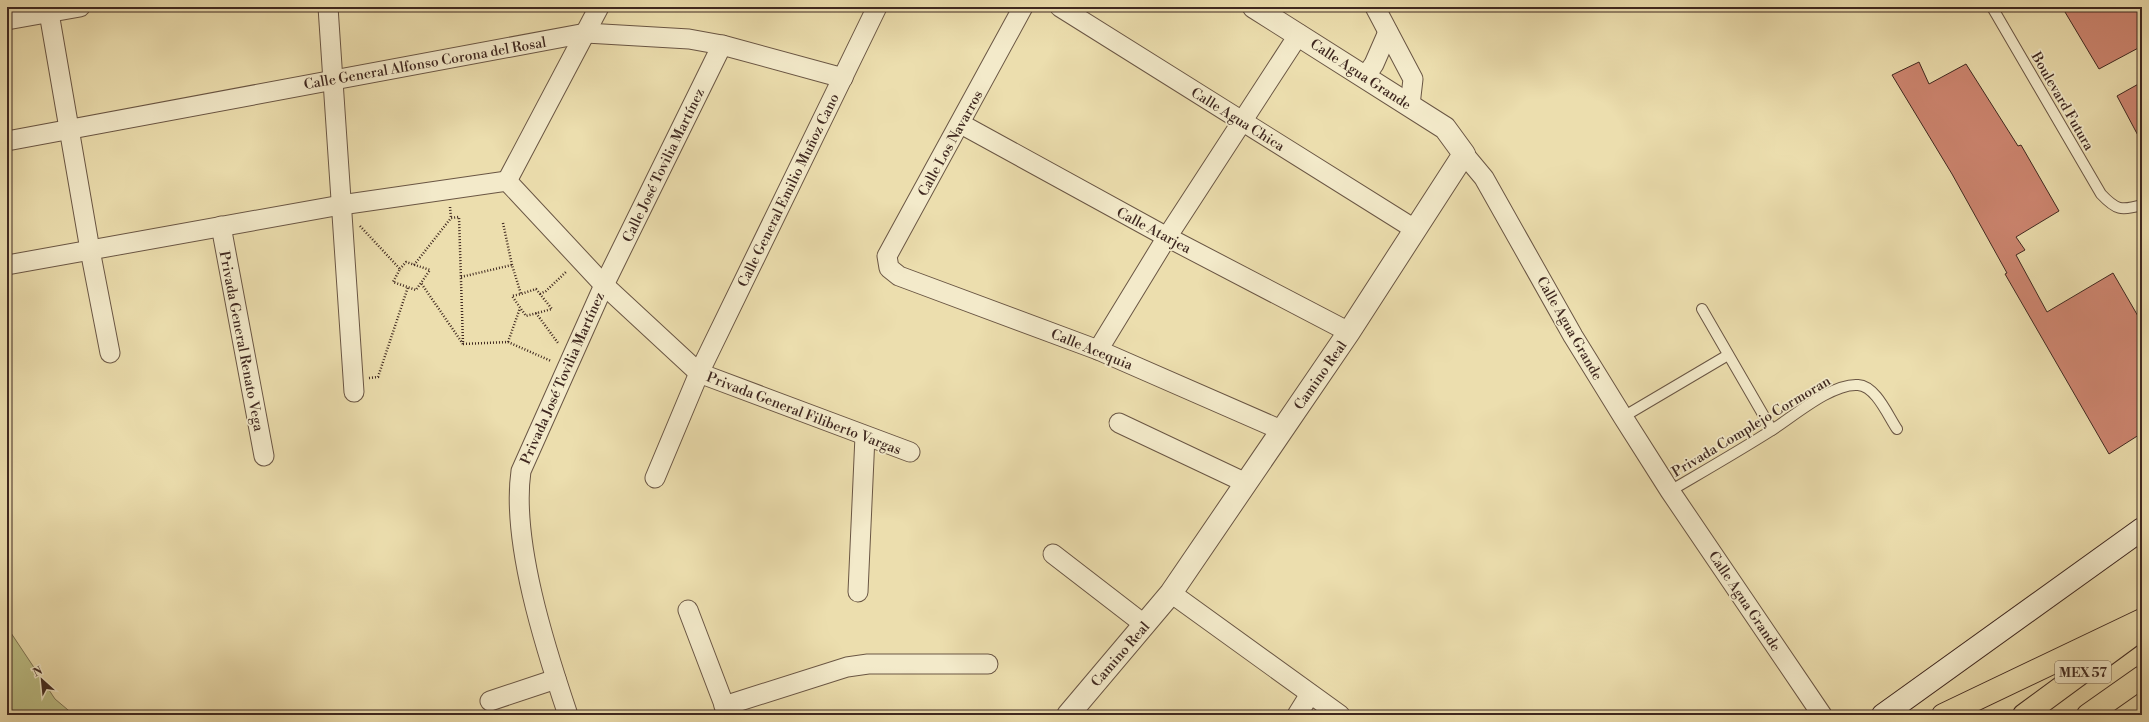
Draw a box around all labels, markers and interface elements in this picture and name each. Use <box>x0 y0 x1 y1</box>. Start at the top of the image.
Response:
street label: Calle General Alfonso Corona del Rosal <box>303 34 548 94</box>
street label: Calle Agua Grande <box>1307 35 1414 114</box>
street label: Boulevard Futura <box>2026 48 2098 155</box>
street label: Calle Agua Chica <box>1187 84 1288 156</box>
street label: Calle José Tovilia Martínez <box>619 85 709 245</box>
street label: Calle Los Navarros <box>914 87 987 200</box>
street label: Calle General Emilio Muñoz Cano <box>734 91 844 290</box>
street label: Calle Atarjea <box>1113 204 1195 258</box>
street label: Privada General Renato Vega <box>215 250 268 434</box>
street label: Calle Agua Grande <box>1532 273 1606 384</box>
street label: Privada José Tovilia Martínez <box>517 289 609 467</box>
street label: Calle Acequia <box>1048 325 1136 375</box>
street label: Camino Real <box>1290 337 1351 414</box>
street label: Privada General Filiberto Vargas <box>704 368 904 459</box>
street label: Privada Complejo Cormoran <box>1669 372 1835 481</box>
street label: Calle Agua Grande <box>1704 548 1784 655</box>
street label: Camino Real <box>1088 618 1154 691</box>
north arrow <box>22 660 62 700</box>
road number: MEX 57 <box>2055 661 2111 683</box>
text: N <box>31 664 45 680</box>

